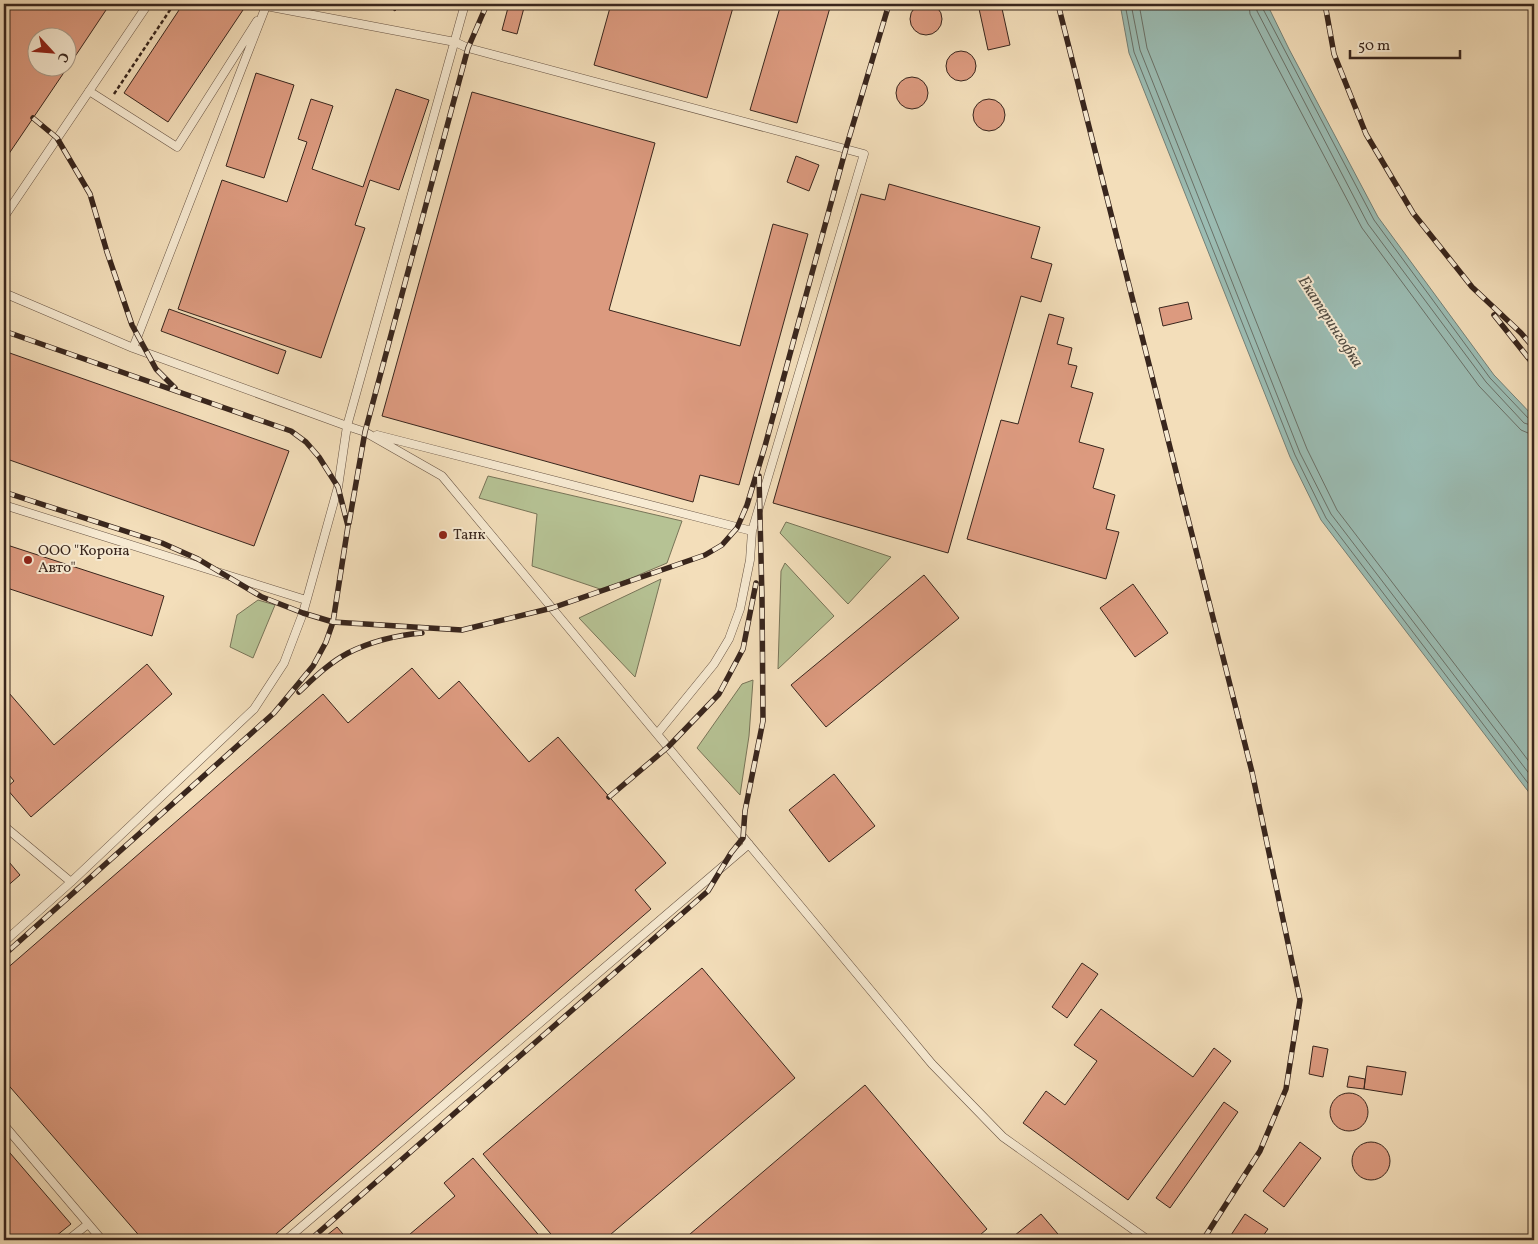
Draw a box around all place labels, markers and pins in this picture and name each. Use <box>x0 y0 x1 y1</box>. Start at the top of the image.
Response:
place label: Танк <box>453 525 485 546</box>
marker: Танк <box>437 529 449 541</box>
place label: ООО "Корона Авто" <box>38 541 130 579</box>
marker: ООО "Корона Авто" <box>22 554 34 566</box>

